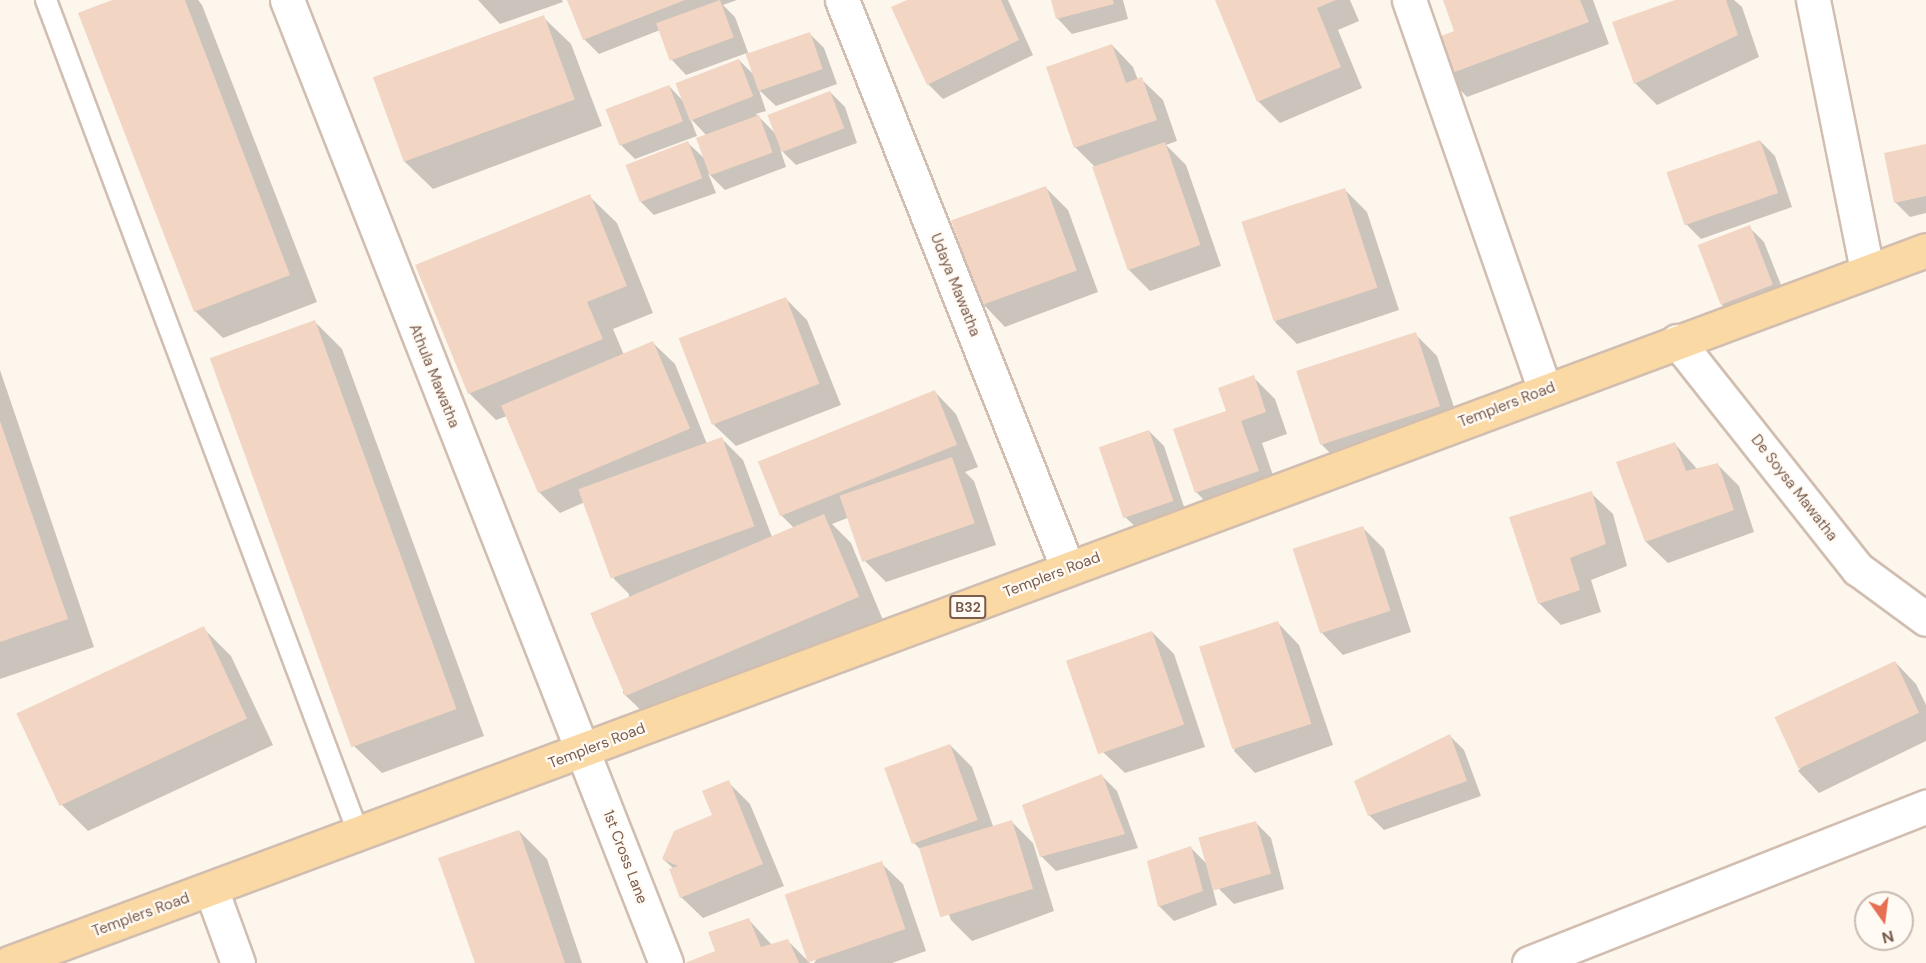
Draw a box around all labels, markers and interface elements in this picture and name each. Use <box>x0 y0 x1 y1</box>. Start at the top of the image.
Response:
street label: Udaya Mawatha <box>926 231 984 339</box>
street label: Athula Mawatha <box>405 321 463 431</box>
street label: Templers Road <box>1456 378 1558 432</box>
street label: De Soysa Mawatha <box>1747 431 1841 545</box>
street label: Templers Road <box>1001 548 1103 602</box>
road number: B32 <box>948 596 988 618</box>
street label: Templers Road <box>546 719 648 773</box>
street label: 1st Cross Lane <box>599 808 651 906</box>
street label: Templers Road <box>90 889 192 941</box>
north arrow <box>1854 891 1914 951</box>
text: N <box>1880 925 1896 949</box>

